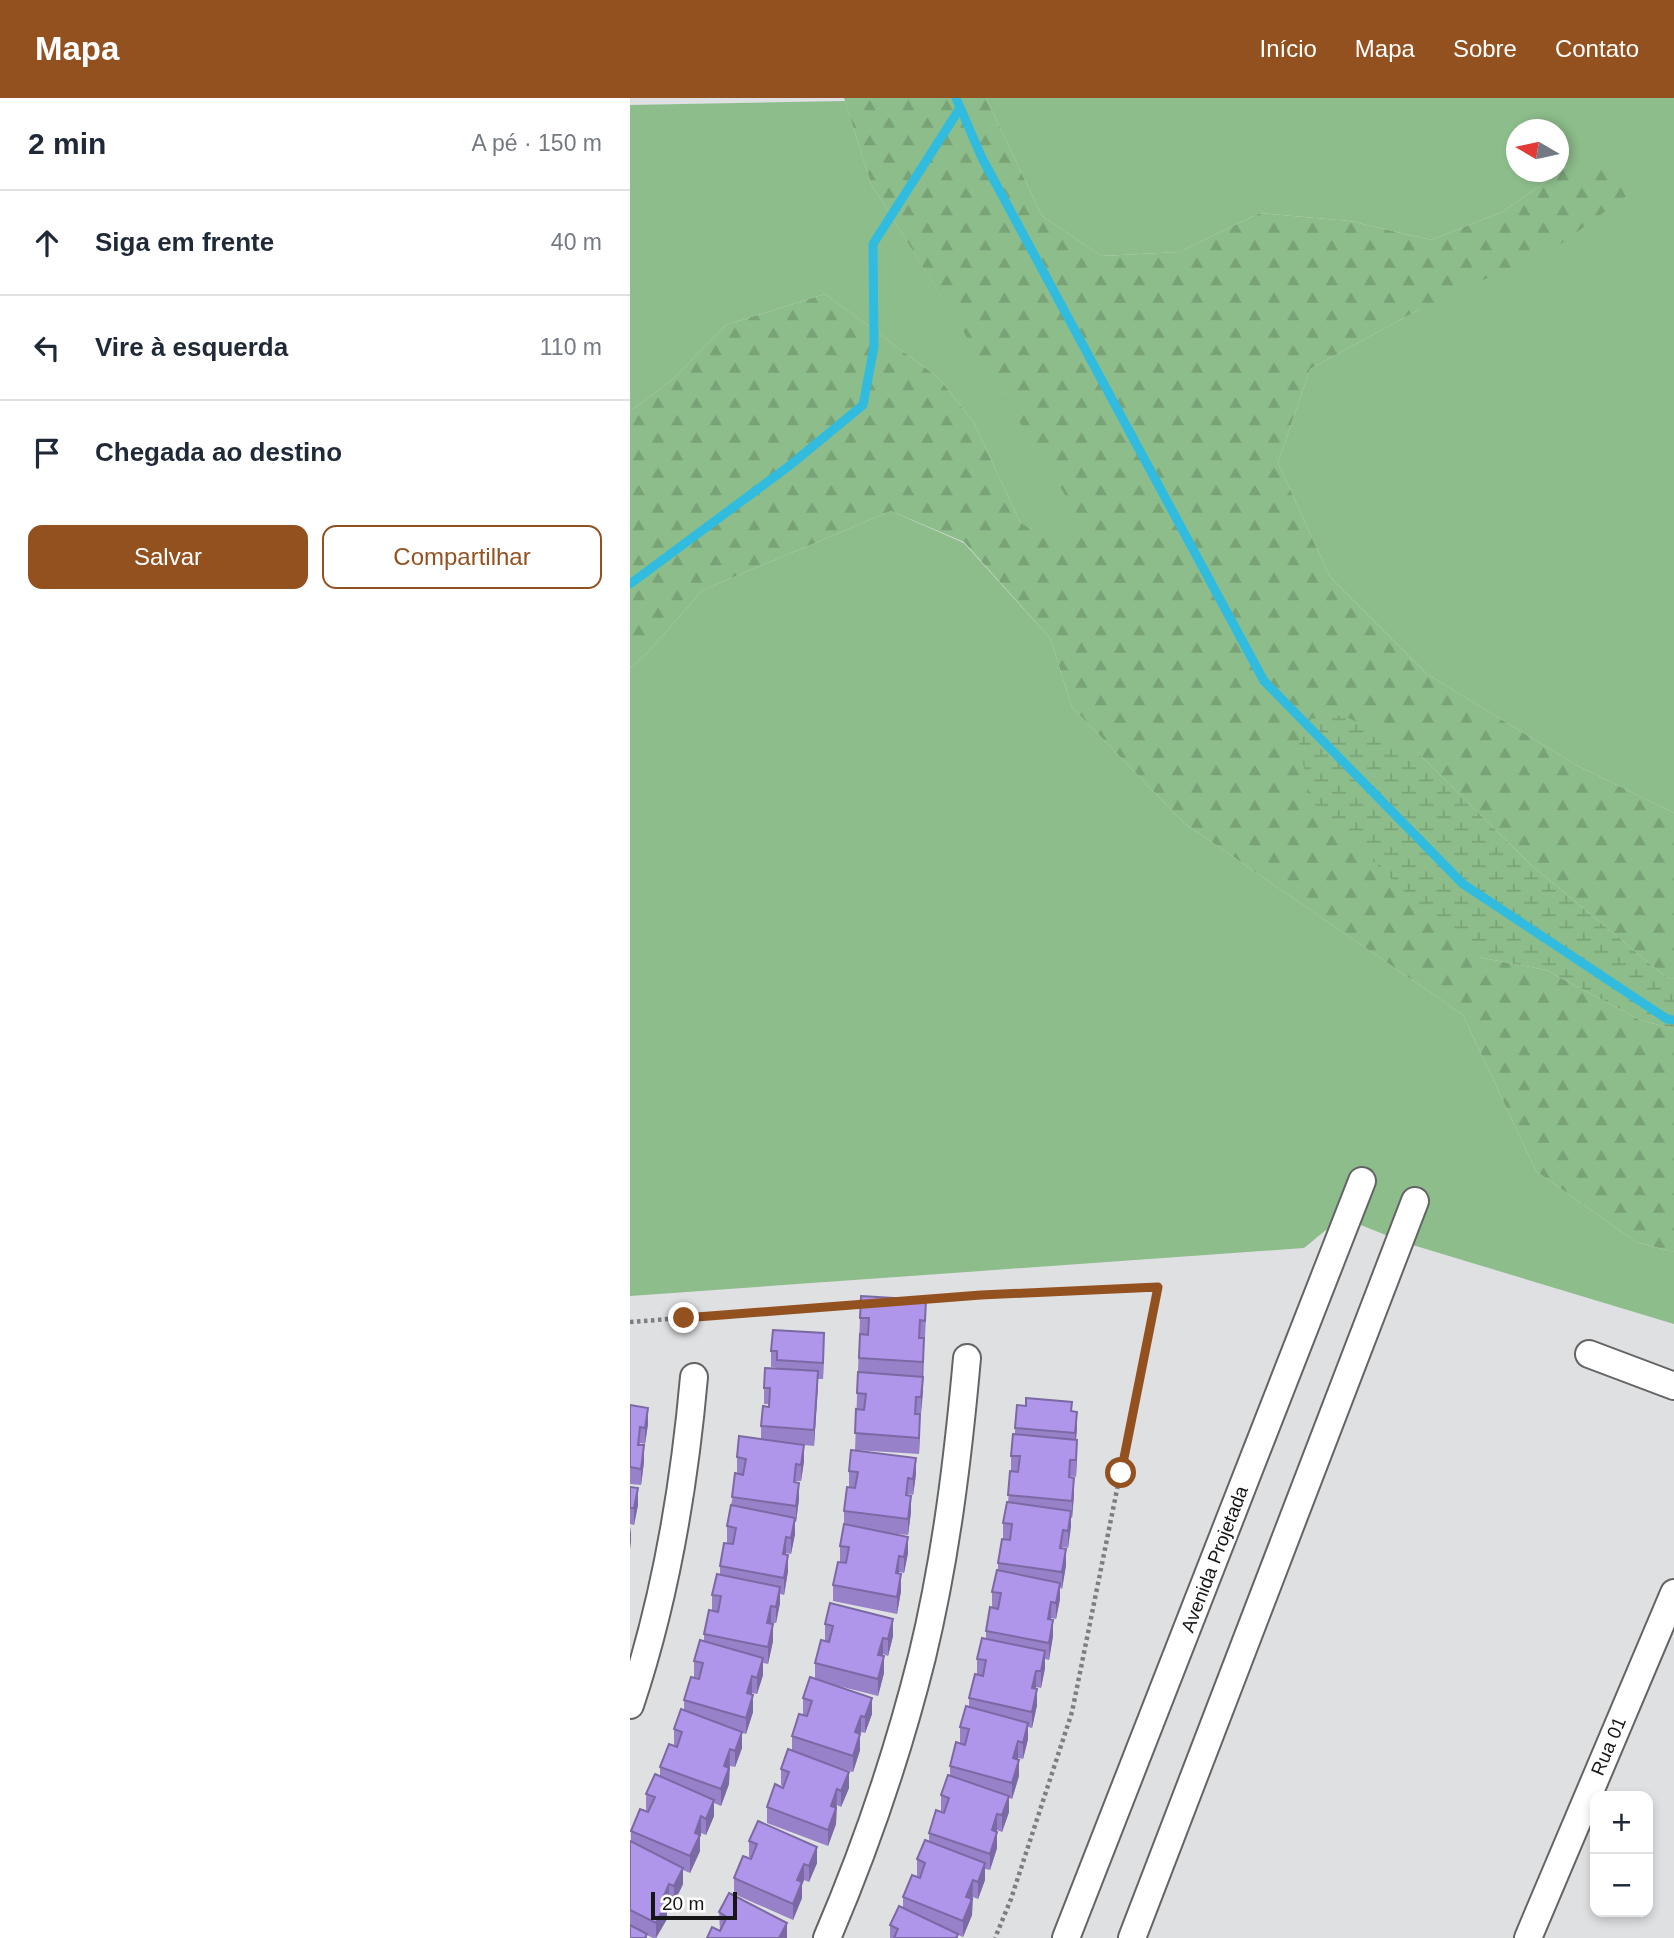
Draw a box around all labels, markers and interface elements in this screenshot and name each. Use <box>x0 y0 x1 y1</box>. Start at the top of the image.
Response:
text: Mapa <box>35 30 119 67</box>
text: Início <box>1259 35 1317 62</box>
text: Mapa <box>1355 35 1415 62</box>
text: Sobre <box>1453 35 1517 62</box>
text: Contato <box>1555 35 1639 62</box>
north arrow <box>1506 119 1569 182</box>
text: 2 min <box>28 127 106 160</box>
text: A pé · 150 m <box>472 130 602 156</box>
icon: ahead <box>28 224 66 262</box>
text: Siga em frente <box>95 227 274 257</box>
text: 40 m <box>551 229 602 255</box>
icon: left <box>28 329 66 367</box>
text: Vire à esquerda <box>95 332 288 362</box>
text: 110 m <box>540 334 602 360</box>
icon: arrive <box>28 434 66 472</box>
text: Chegada ao destino <box>95 437 342 467</box>
button: Salvar <box>28 525 308 589</box>
button: Compartilhar <box>322 525 602 589</box>
route end <box>668 1302 699 1333</box>
route start <box>1105 1457 1136 1488</box>
street label: Avenida Projetada <box>1177 1483 1252 1635</box>
street label: Rua 01 <box>1587 1714 1630 1779</box>
map controls <box>1590 1791 1653 1917</box>
button: + <box>1590 1791 1653 1854</box>
button: − <box>1590 1854 1653 1917</box>
scale bar <box>651 1889 737 1921</box>
text: 20 m <box>662 1893 704 1914</box>

